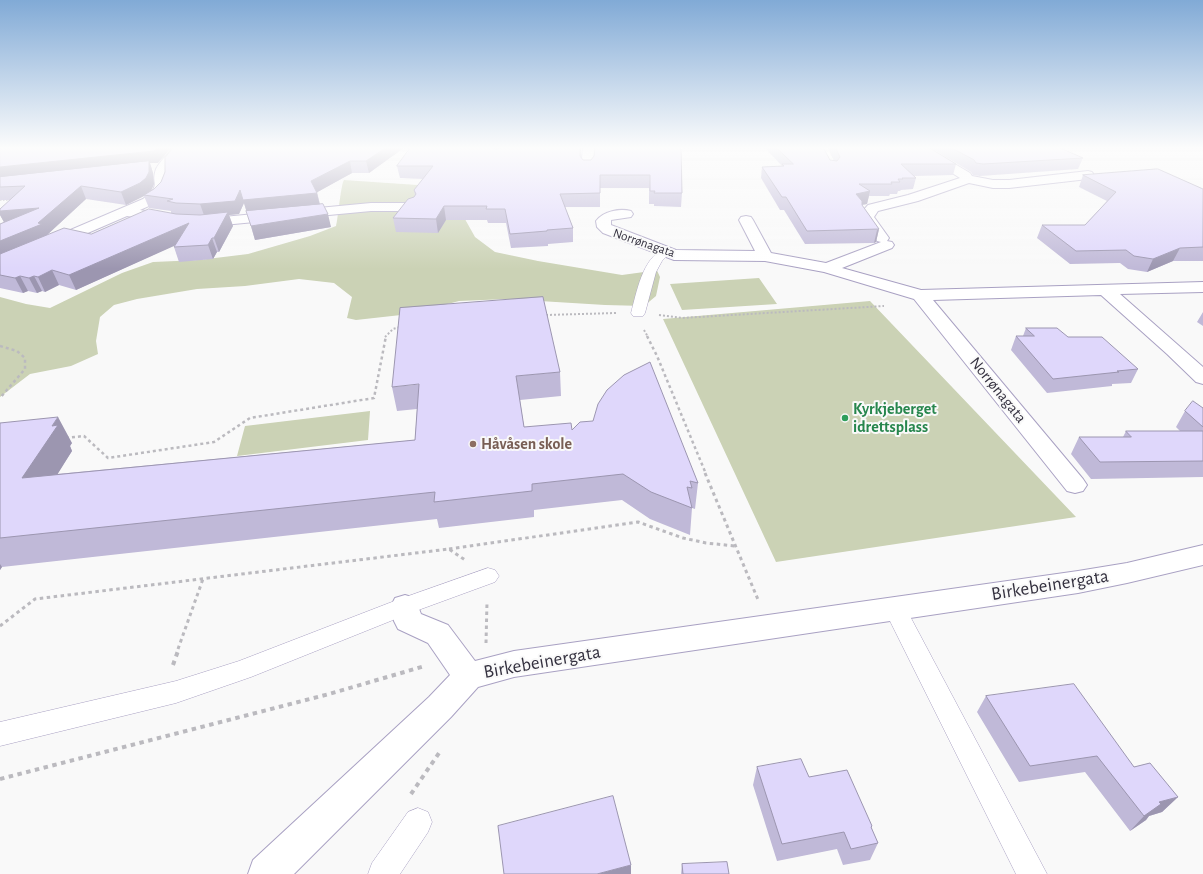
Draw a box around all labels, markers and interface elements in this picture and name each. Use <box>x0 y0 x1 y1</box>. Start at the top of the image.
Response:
street label: Norrønagata <box>611 225 677 261</box>
street label: Norrønagata <box>966 353 1030 427</box>
place label: Kyrkjeberget idrettsplass <box>853 399 937 437</box>
marker: Kyrkjeberget idrettsplass <box>840 413 850 423</box>
place label: Håvåsen skole <box>481 434 572 454</box>
marker: Håvåsen skole <box>468 439 478 449</box>
street label: Birkebeinergata <box>990 564 1110 606</box>
street label: Birkebeinergata <box>482 640 602 684</box>

